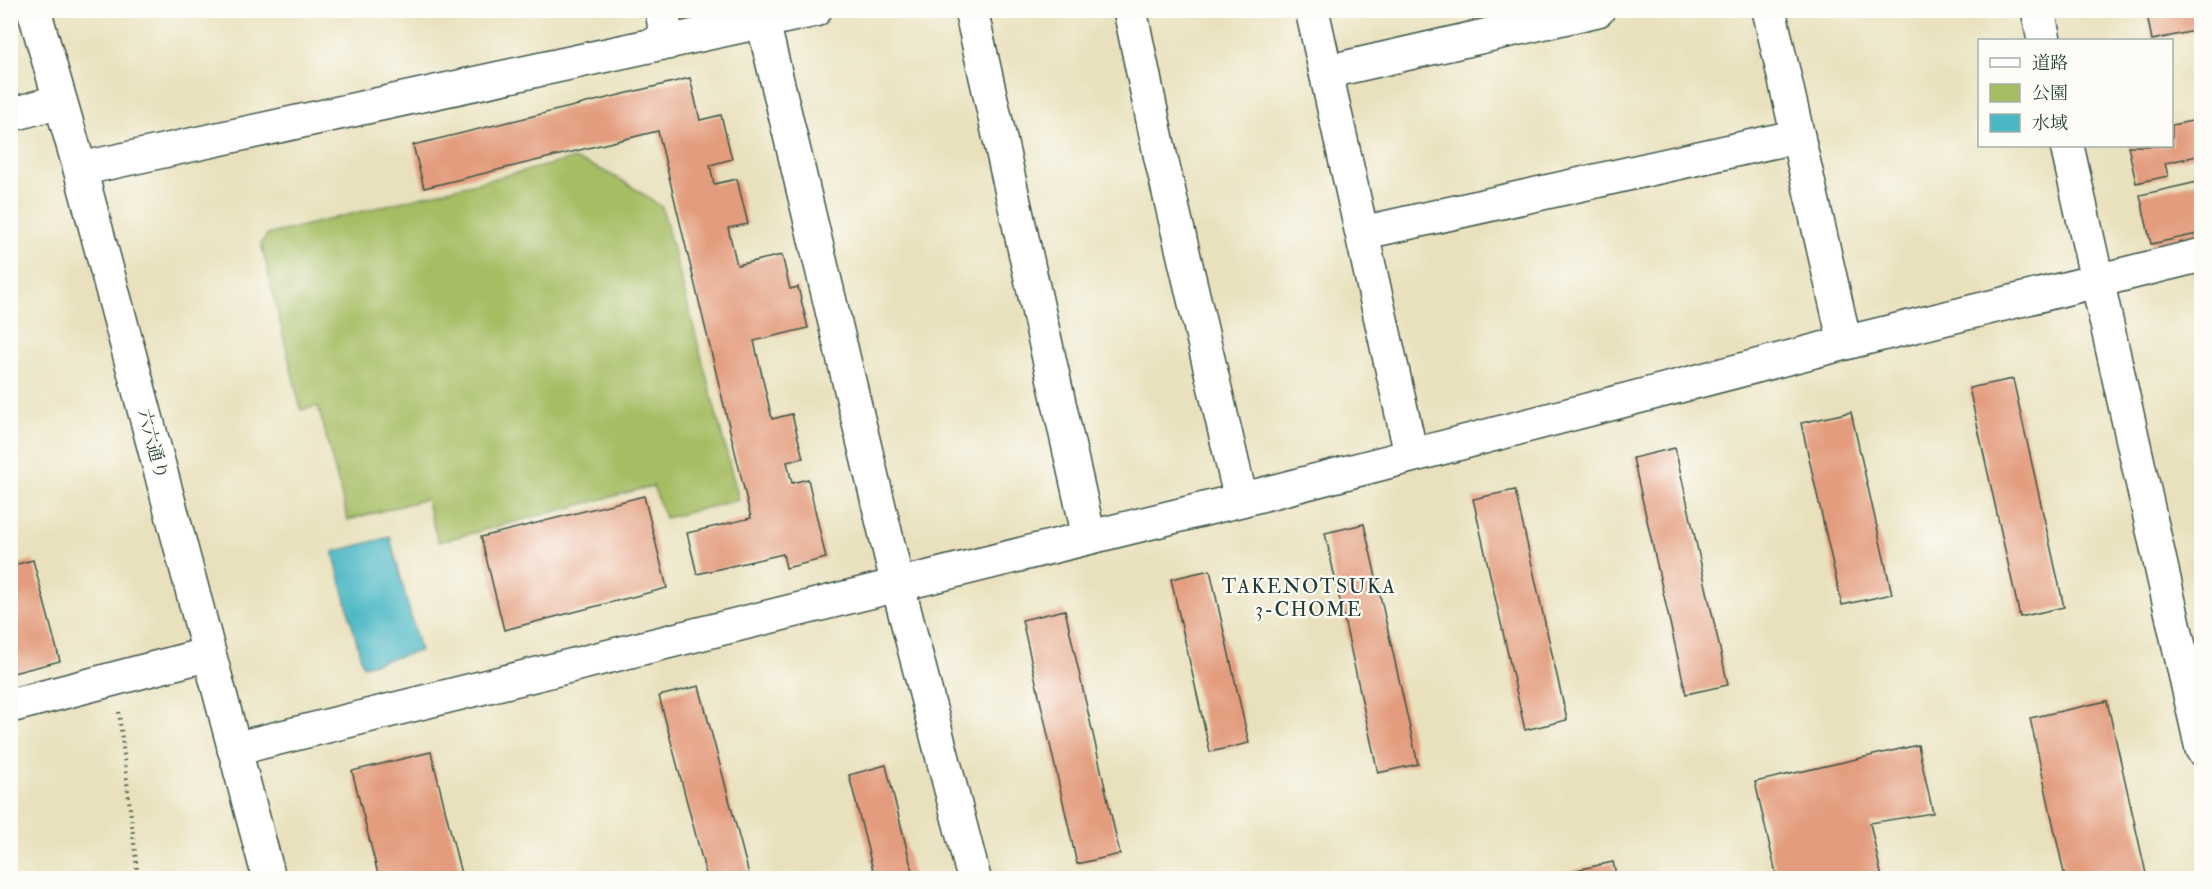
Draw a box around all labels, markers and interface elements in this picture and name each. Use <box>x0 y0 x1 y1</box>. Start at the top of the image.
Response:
legend <box>1978 39 2173 147</box>
text: 道路 <box>2032 52 2068 75</box>
text: 公園 <box>2032 82 2068 105</box>
text: 水域 <box>2032 112 2068 135</box>
street label: 六六通り <box>132 406 173 482</box>
district label: TAKENOTSUKA 3-CHOME <box>1221 574 1397 622</box>

